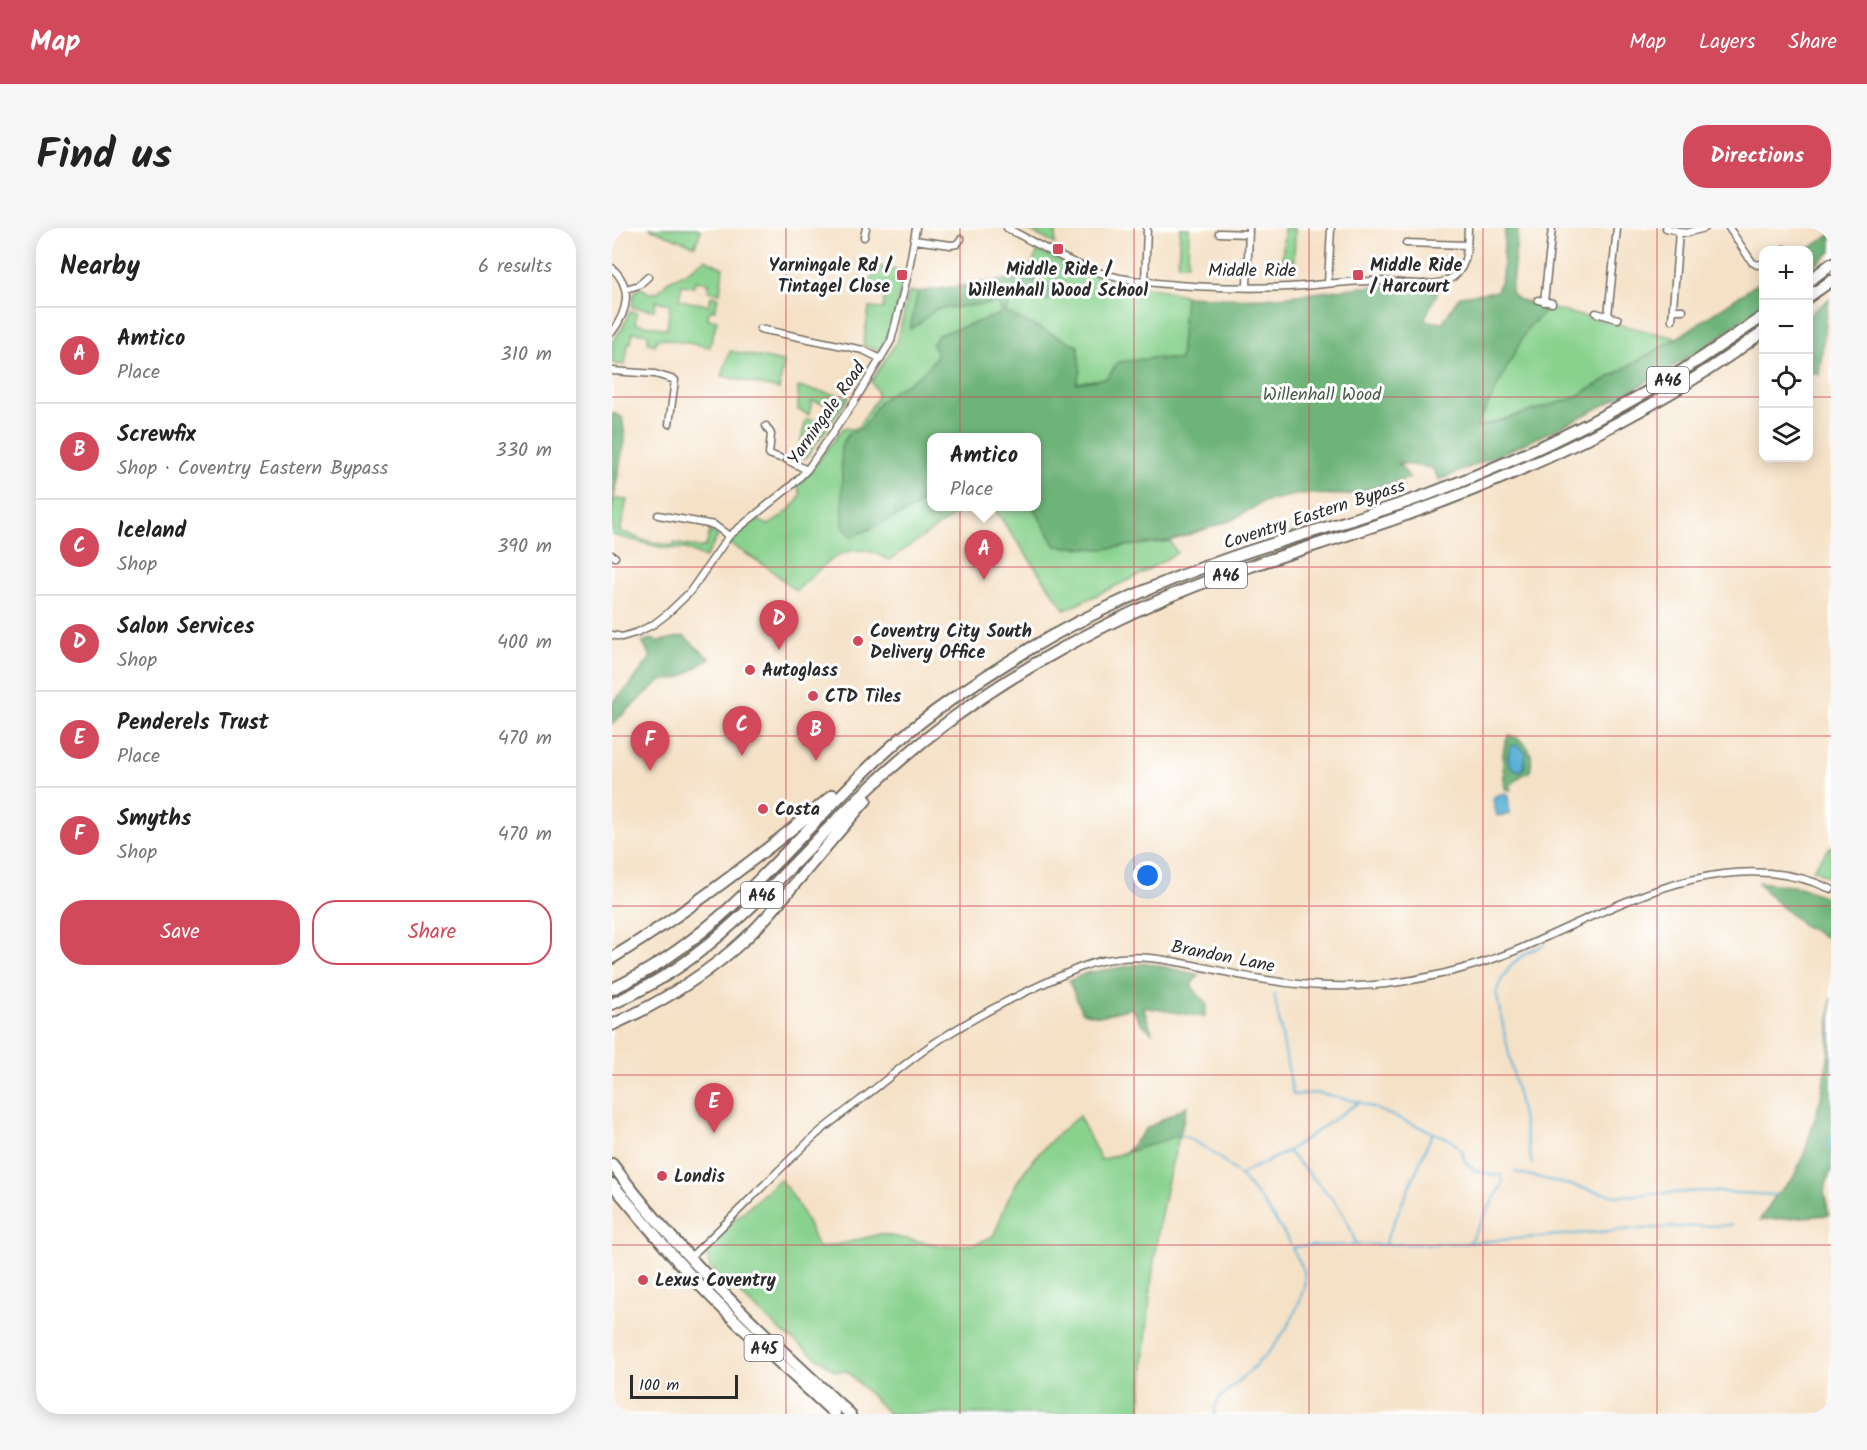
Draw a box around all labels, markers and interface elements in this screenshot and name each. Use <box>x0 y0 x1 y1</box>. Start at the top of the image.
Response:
text: Map <box>30 20 81 65</box>
text: Map <box>1629 26 1666 59</box>
text: Layers <box>1699 26 1755 59</box>
text: Share <box>1788 26 1837 59</box>
text: Find us <box>36 123 172 190</box>
button: Directions <box>1683 125 1831 188</box>
marker: Middle Ride / Willenhall Wood School <box>1051 242 1065 256</box>
text: Nearby <box>60 246 140 288</box>
map controls <box>1759 246 1813 462</box>
button: + <box>1759 246 1813 300</box>
text: 6 results <box>478 251 552 283</box>
place label: Yarningale Rd / Tintagel Close <box>769 252 893 302</box>
place label: Middle Ride / Harcourt <box>1369 252 1462 302</box>
place label: Middle Ride / Willenhall Wood School <box>968 256 1148 306</box>
street label: Middle Ride <box>1208 257 1296 286</box>
marker: Yarningale Rd / Tintagel Close <box>895 268 909 282</box>
marker: Middle Ride / Harcourt <box>1351 268 1365 282</box>
button: − <box>1759 300 1813 354</box>
text: Amtico <box>117 322 185 357</box>
text: A <box>73 339 86 371</box>
text: 310 m <box>500 339 552 371</box>
button: locate <box>1759 354 1813 408</box>
street label: Yarningale Road <box>781 355 874 472</box>
text: Place <box>117 357 160 389</box>
road number: A46 <box>1647 367 1689 393</box>
park label: Willenhall Wood <box>1263 381 1382 410</box>
button: layers <box>1759 408 1813 462</box>
text: Screwfix <box>117 418 196 453</box>
popup <box>927 433 1041 511</box>
text: B <box>73 435 86 467</box>
text: 330 m <box>495 435 552 467</box>
text: Amtico <box>950 439 1018 474</box>
text: Shop · Coventry Eastern Bypass <box>117 453 388 485</box>
street label: Coventry Eastern Bypass <box>1220 472 1409 559</box>
text: Place <box>950 474 993 506</box>
text: Iceland <box>117 514 186 549</box>
pin: A <box>964 530 1004 580</box>
text: C <box>73 531 86 563</box>
text: 390 m <box>497 531 552 563</box>
text: Shop <box>117 549 157 581</box>
road number: A46 <box>1205 562 1247 588</box>
pin: D <box>760 600 798 650</box>
text: Salon Services <box>117 610 255 645</box>
place label: Coventry City South Delivery Office <box>870 618 1032 668</box>
text: D <box>73 627 86 659</box>
text: 400 m <box>497 627 552 659</box>
marker: Coventry City South Delivery Office <box>851 634 865 648</box>
text: Shop <box>117 645 157 677</box>
place label: Autoglass <box>762 657 838 686</box>
marker: Autoglass <box>743 663 757 677</box>
place label: CTD Tiles <box>825 683 902 712</box>
marker: CTD Tiles <box>806 689 820 703</box>
text: Penderels Trust <box>117 706 269 741</box>
pin: C <box>722 706 762 756</box>
pin: B <box>796 712 836 761</box>
pin: F <box>630 722 669 771</box>
text: E <box>74 723 85 755</box>
text: 470 m <box>498 723 552 755</box>
text: Place <box>117 741 160 773</box>
place label: Costa <box>775 796 820 825</box>
text: Smyths <box>117 802 191 837</box>
marker: Costa <box>756 802 770 816</box>
text: F <box>74 819 85 851</box>
text: 470 m <box>498 819 552 851</box>
text: Shop <box>117 837 157 869</box>
your location <box>1133 861 1162 890</box>
road number: A46 <box>741 882 783 908</box>
button: Save <box>60 900 300 965</box>
button: Share <box>312 900 552 965</box>
street label: Brandon Lane <box>1168 933 1277 982</box>
pin: E <box>694 1084 734 1133</box>
place label: Londis <box>674 1163 725 1192</box>
marker: Londis <box>655 1169 669 1183</box>
place label: Lexus Coventry <box>655 1267 777 1296</box>
marker: Lexus Coventry <box>636 1273 650 1287</box>
road number: A45 <box>744 1335 784 1361</box>
scale bar <box>630 1372 738 1400</box>
text: 100 m <box>639 1373 679 1398</box>

